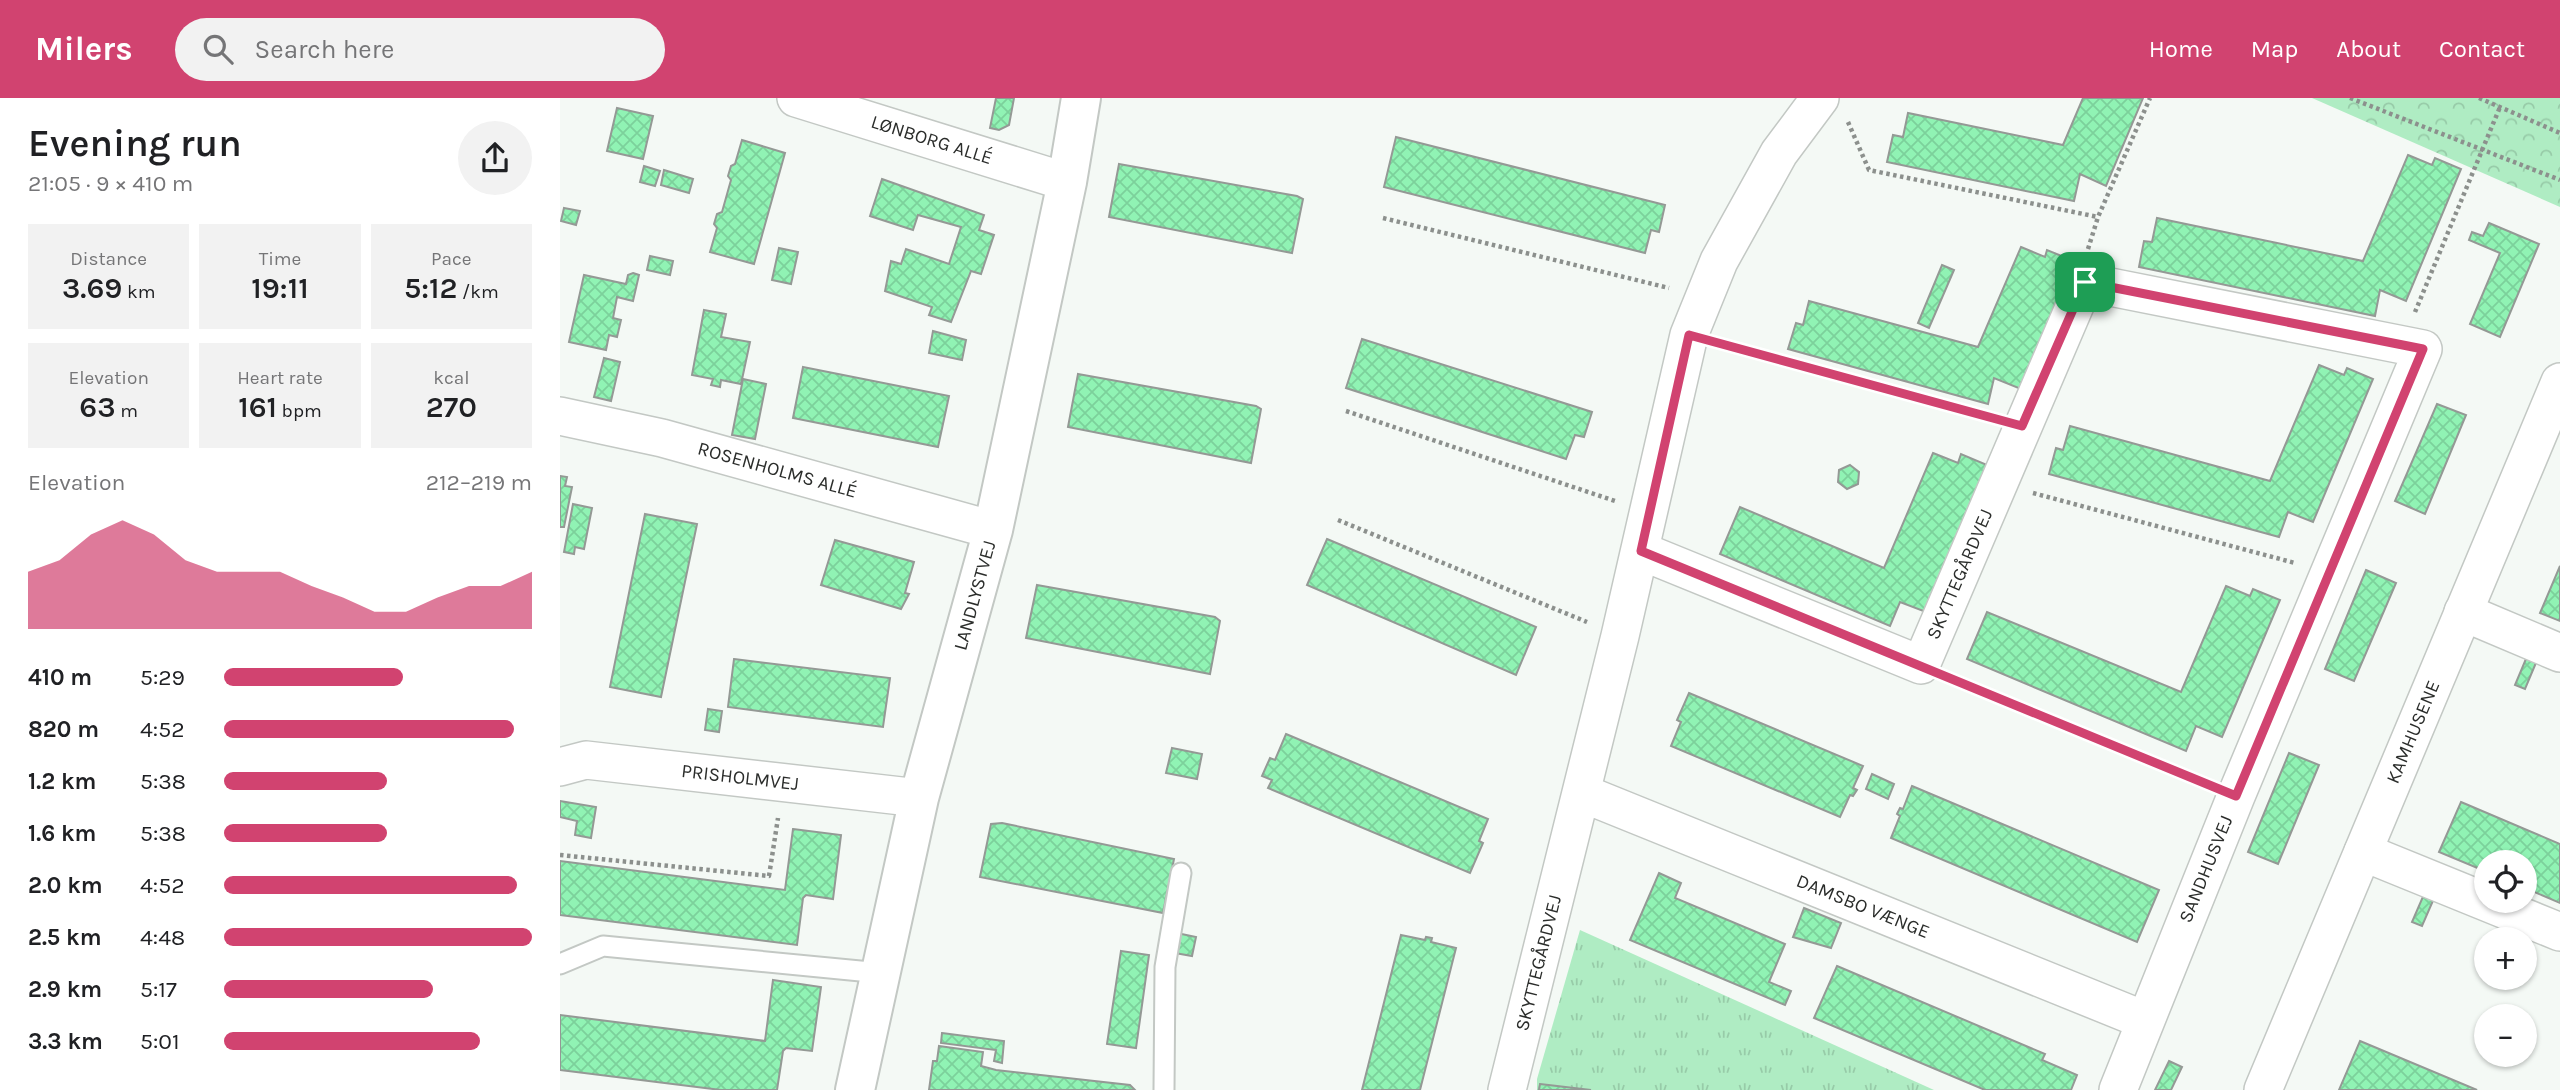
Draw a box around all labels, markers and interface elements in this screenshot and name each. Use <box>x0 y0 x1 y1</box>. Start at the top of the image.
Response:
search box <box>175 18 665 81</box>
text: Milers <box>35 30 133 68</box>
icon: search <box>199 30 237 68</box>
text: Search here <box>255 34 394 65</box>
text: Home <box>2149 35 2213 63</box>
text: Map <box>2251 35 2298 63</box>
text: About <box>2336 35 2401 63</box>
text: Contact <box>2439 35 2525 63</box>
street label: LØNBORG ALLÉ <box>868 111 995 169</box>
text: Evening run <box>28 121 242 166</box>
button: share <box>458 121 532 195</box>
text: 21:05 · 9 × 410 m <box>28 170 193 197</box>
text: Distance <box>70 248 147 270</box>
text: Time <box>259 248 301 270</box>
text: Pace <box>431 248 472 270</box>
pin <box>2055 252 2115 312</box>
icon: arrive <box>2066 263 2104 301</box>
text: 3.69 <box>62 270 122 306</box>
text: 19:11 <box>251 270 309 306</box>
text: 5:12 <box>404 270 457 306</box>
text: km <box>122 281 155 303</box>
text: /km <box>457 281 499 303</box>
text: Elevation <box>68 367 149 389</box>
text: Heart rate <box>237 367 323 389</box>
text: kcal <box>433 367 469 389</box>
text: 63 <box>79 389 116 425</box>
text: 161 <box>238 389 277 425</box>
text: 270 <box>426 389 477 425</box>
text: m <box>116 400 138 422</box>
text: bpm <box>277 400 322 422</box>
street label: ROSENHOLMS ALLÉ <box>695 437 860 503</box>
text: Elevation <box>28 469 125 496</box>
text: 212–219 m <box>426 469 532 496</box>
street label: SKYTTEGÅRDVEJ <box>1922 506 1997 643</box>
street label: LANDLYSTVEJ <box>949 538 1001 653</box>
text: 410 m <box>28 664 92 691</box>
text: 5:29 <box>140 664 185 691</box>
street label: KAMHUSENE <box>2382 677 2444 787</box>
text: 820 m <box>28 716 99 743</box>
text: 4:52 <box>140 716 184 743</box>
street label: PRISHOLMVEJ <box>680 760 800 795</box>
text: 1.2 km <box>28 768 96 795</box>
text: 5:38 <box>140 768 186 795</box>
street label: SANDHUSVEJ <box>2175 812 2237 926</box>
text: 1.6 km <box>28 820 96 847</box>
text: 5:38 <box>140 820 186 847</box>
map controls <box>2474 850 2537 1067</box>
button: locate <box>2474 850 2537 913</box>
street label: DAMSBO VÆNGE <box>1793 870 1933 943</box>
text: 2.0 km <box>28 872 103 899</box>
text: 4:52 <box>140 872 184 899</box>
street label: SKYTTEGÅRDVEJ <box>1511 892 1566 1033</box>
text: 2.5 km <box>28 924 102 951</box>
text: 4:48 <box>140 924 185 951</box>
button: + <box>2474 927 2537 990</box>
text: 2.9 km <box>28 976 102 1003</box>
text: 5:17 <box>140 976 177 1003</box>
button: − <box>2474 1004 2537 1067</box>
text: 3.3 km <box>28 1028 103 1055</box>
text: 5:01 <box>140 1028 180 1055</box>

